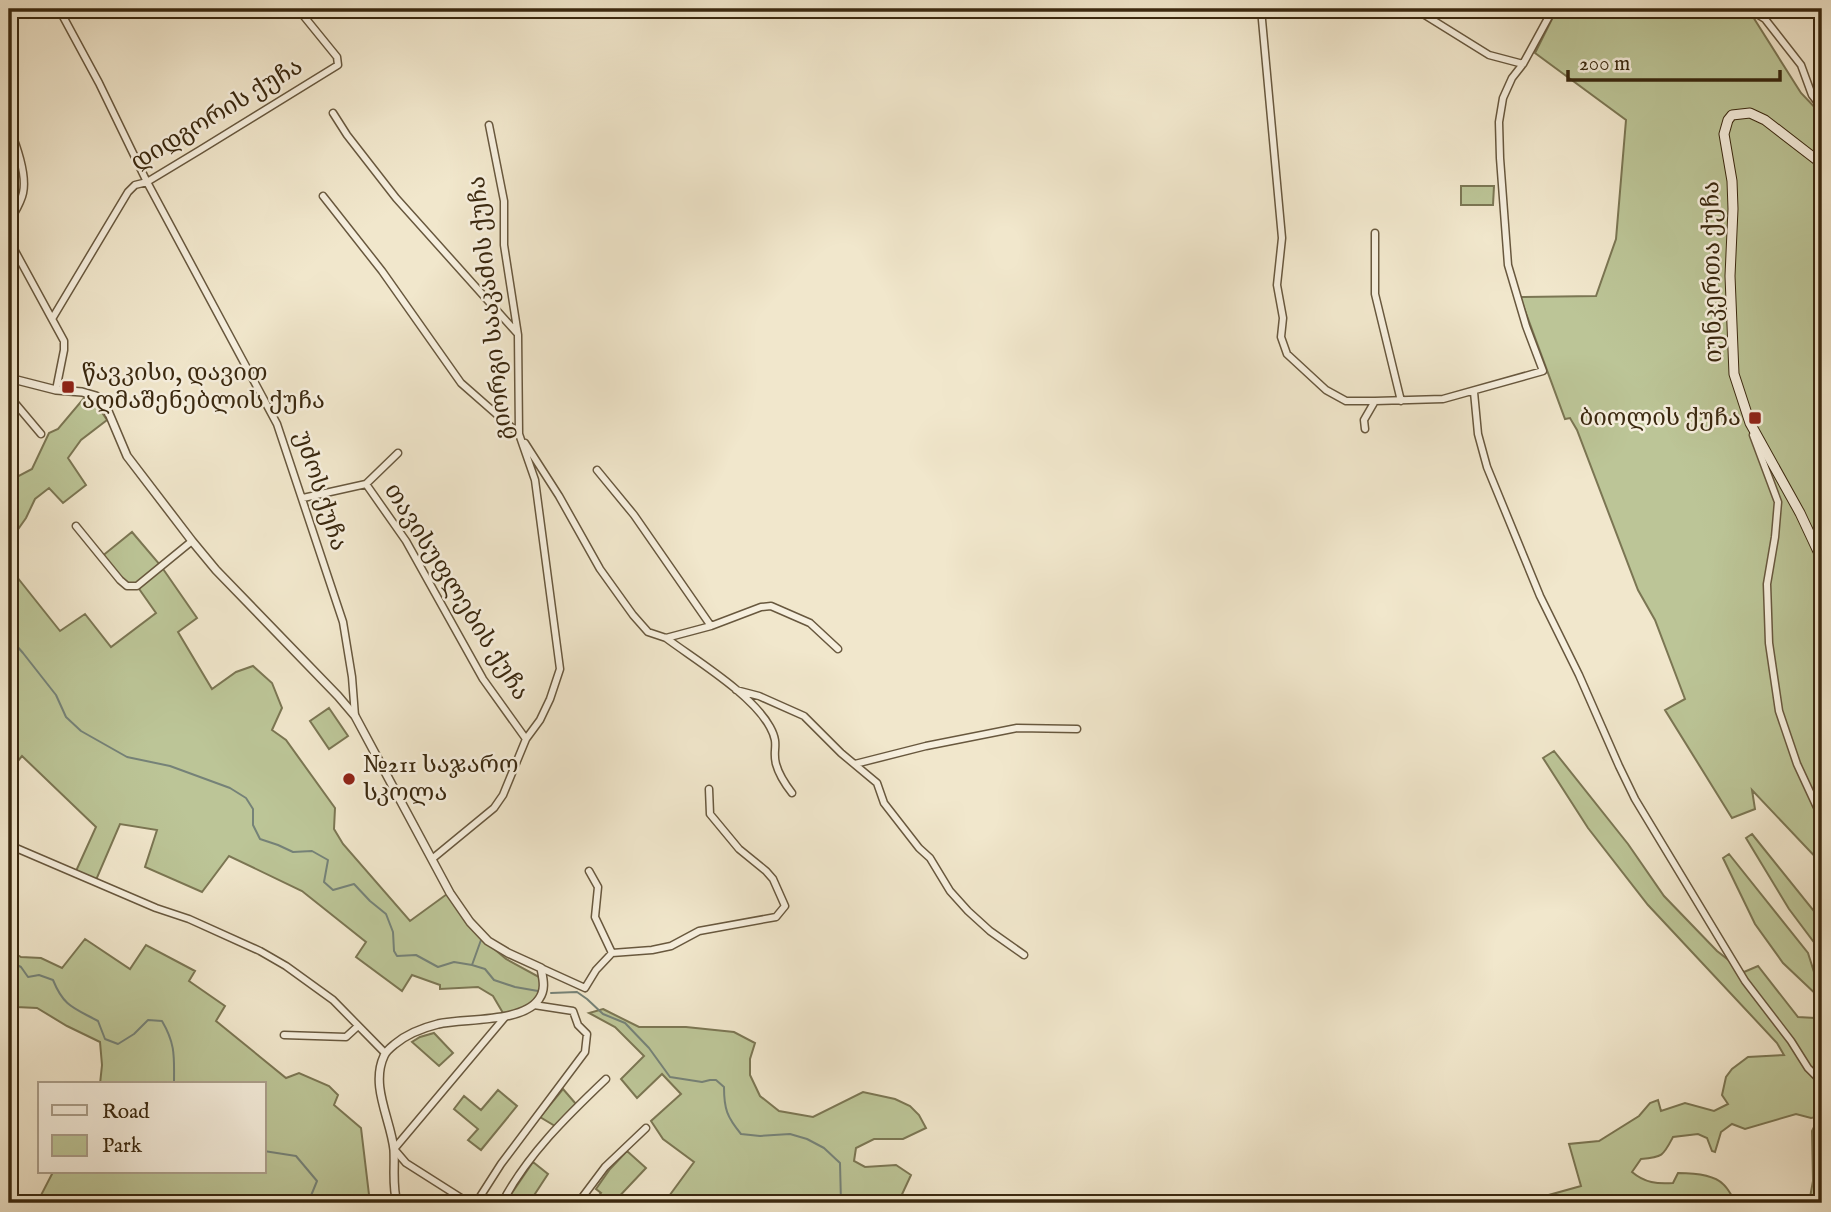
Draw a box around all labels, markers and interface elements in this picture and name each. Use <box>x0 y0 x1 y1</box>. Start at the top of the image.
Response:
scale bar <box>1568 38 1780 82</box>
street label: დიდგორის ქუჩა <box>125 51 309 179</box>
text: 200 m <box>1579 51 1630 78</box>
street label: გიორგი სააკაძის ქუჩა <box>462 175 520 441</box>
street label: იუნკერთა ქუჩა <box>1696 181 1730 363</box>
place label: წავკისი, დავით აღმაშენებლის ქუჩა <box>82 358 325 417</box>
marker: წავკისი, დავით აღმაშენებლის ქუჩა <box>60 379 76 395</box>
place label: ბიოლის ქუჩა <box>1579 403 1741 434</box>
marker: ბიოლის ქუჩა <box>1747 410 1763 426</box>
street label: უძოს ქუჩა <box>286 427 354 555</box>
street label: თავისუფლების ქუჩა <box>376 477 536 707</box>
place label: №211 საჯარო სკოლა <box>363 750 519 809</box>
marker: №211 საჯარო სკოლა <box>341 771 357 787</box>
legend <box>38 1082 266 1174</box>
text: Road <box>102 1099 150 1126</box>
text: Park <box>102 1133 143 1160</box>

